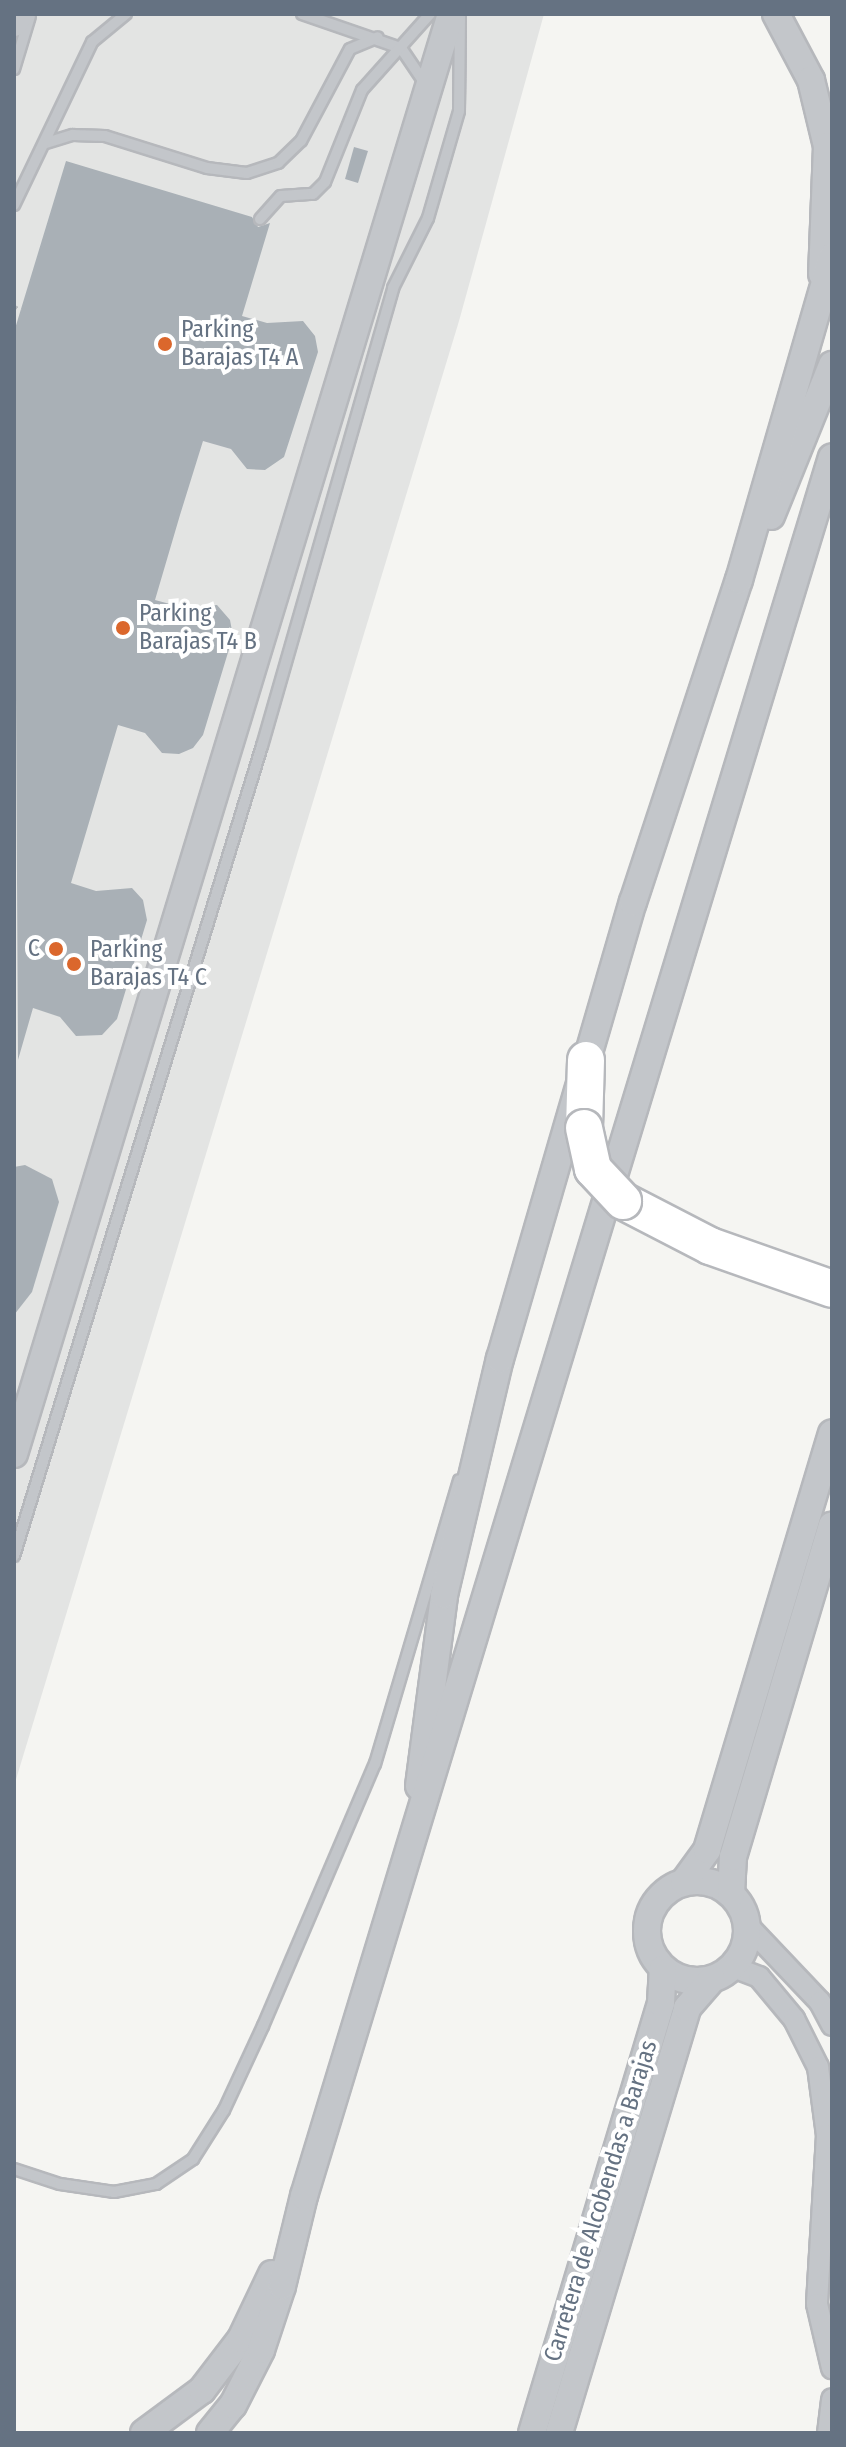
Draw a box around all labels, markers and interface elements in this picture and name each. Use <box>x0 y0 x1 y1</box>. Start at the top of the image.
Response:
place label: Parking Barajas T4 A <box>181 316 298 372</box>
marker: Parking Barajas T4 A <box>156 335 174 353</box>
place label: Parking Barajas T4 B <box>139 600 257 656</box>
marker: Parking Barajas T4 B <box>114 619 132 637</box>
place label: C <box>28 935 40 963</box>
place label: Parking Barajas T4 C <box>90 936 207 992</box>
marker: C <box>47 940 65 958</box>
marker: Parking Barajas T4 C <box>65 955 83 973</box>
street label: Carretera de Alcobendas a Barajas <box>538 2037 664 2365</box>

